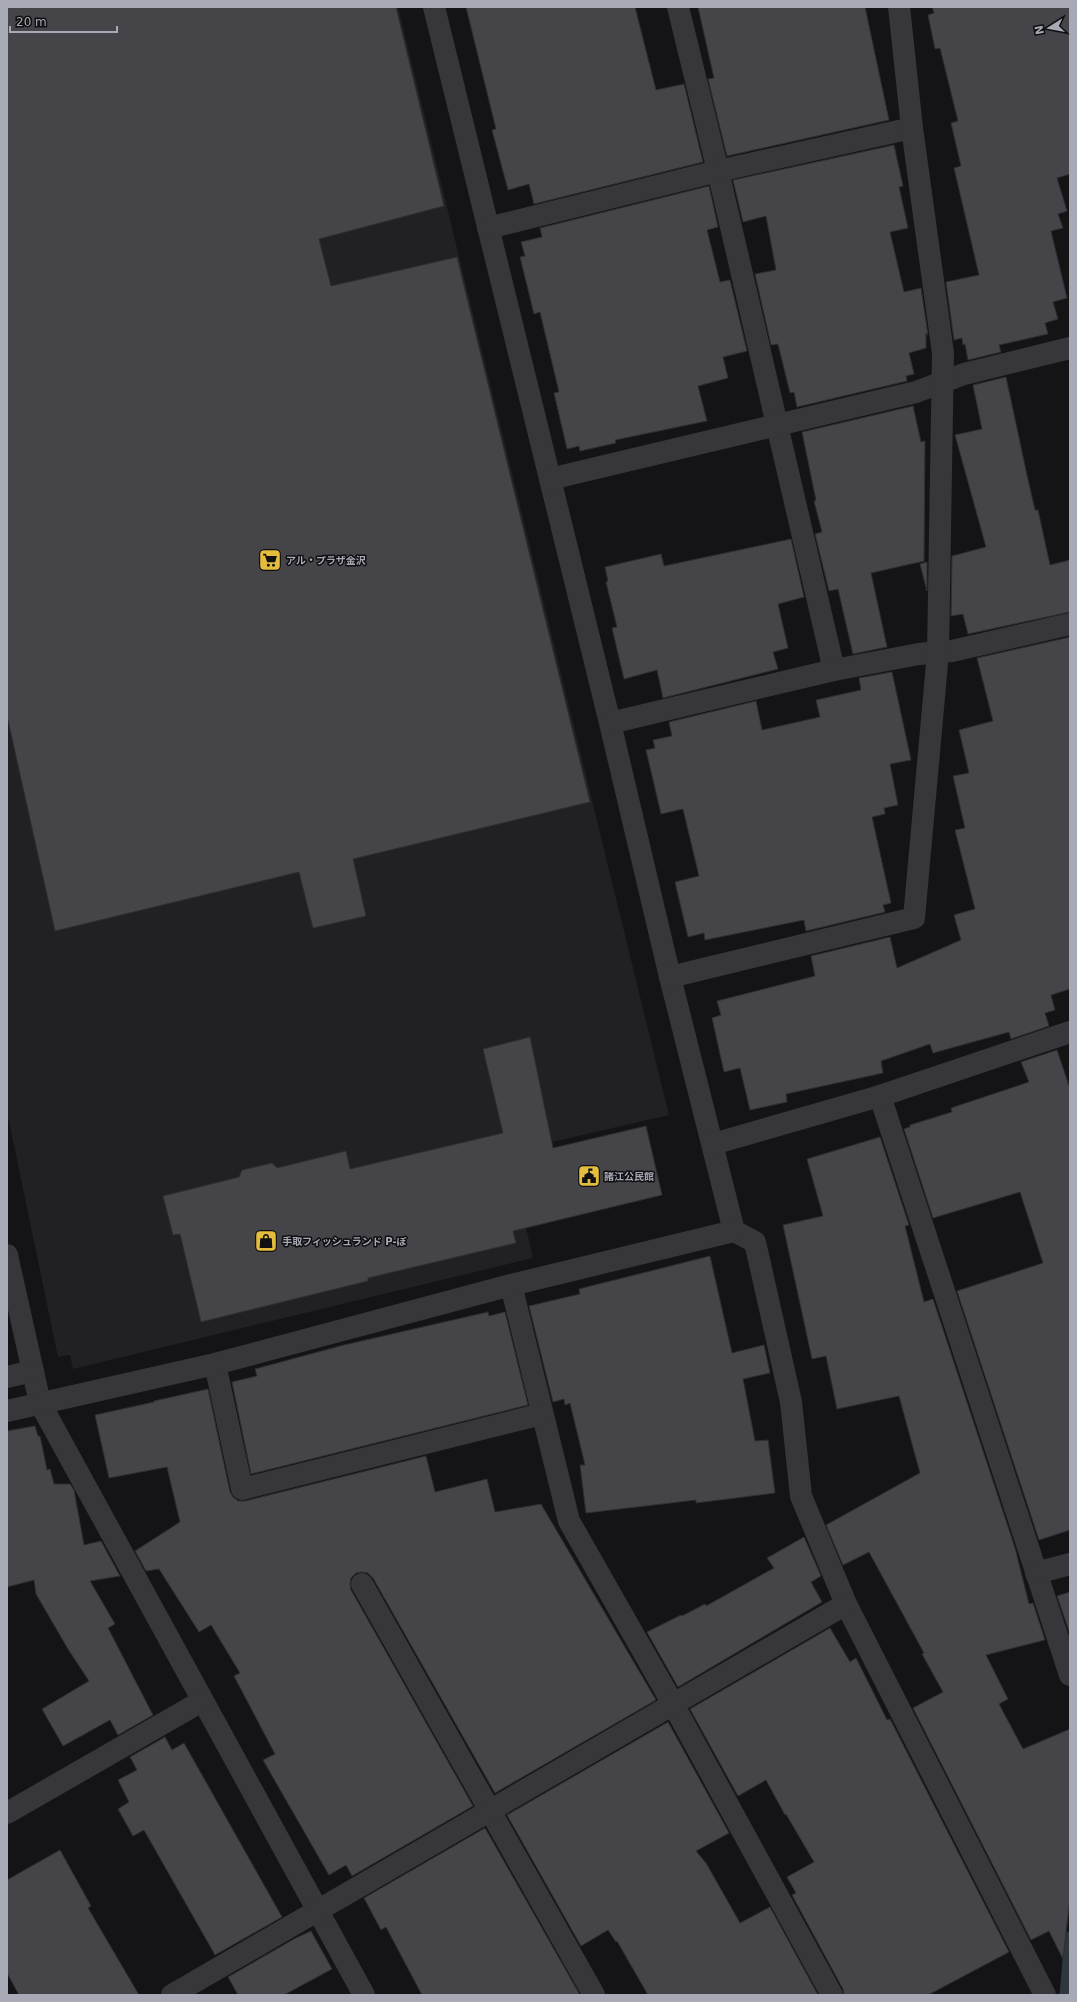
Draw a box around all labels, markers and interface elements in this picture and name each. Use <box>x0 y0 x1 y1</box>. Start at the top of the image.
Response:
scale bar <box>10 8 117 34</box>
north arrow <box>1029 8 1069 48</box>
text: 20 m <box>16 15 47 29</box>
text: N <box>1032 24 1047 36</box>
supermarket icon: アル・プラザ金沢 <box>257 547 283 573</box>
place label: アル・プラザ金沢 <box>286 555 366 566</box>
public building icon: 諸江公民館 <box>576 1163 602 1189</box>
place label: 諸江公民館 <box>604 1171 654 1182</box>
shop icon: 手取フィッシュランド P-ぽ <box>253 1228 279 1254</box>
place label: 手取フィッシュランド P-ぽ <box>282 1236 407 1247</box>

